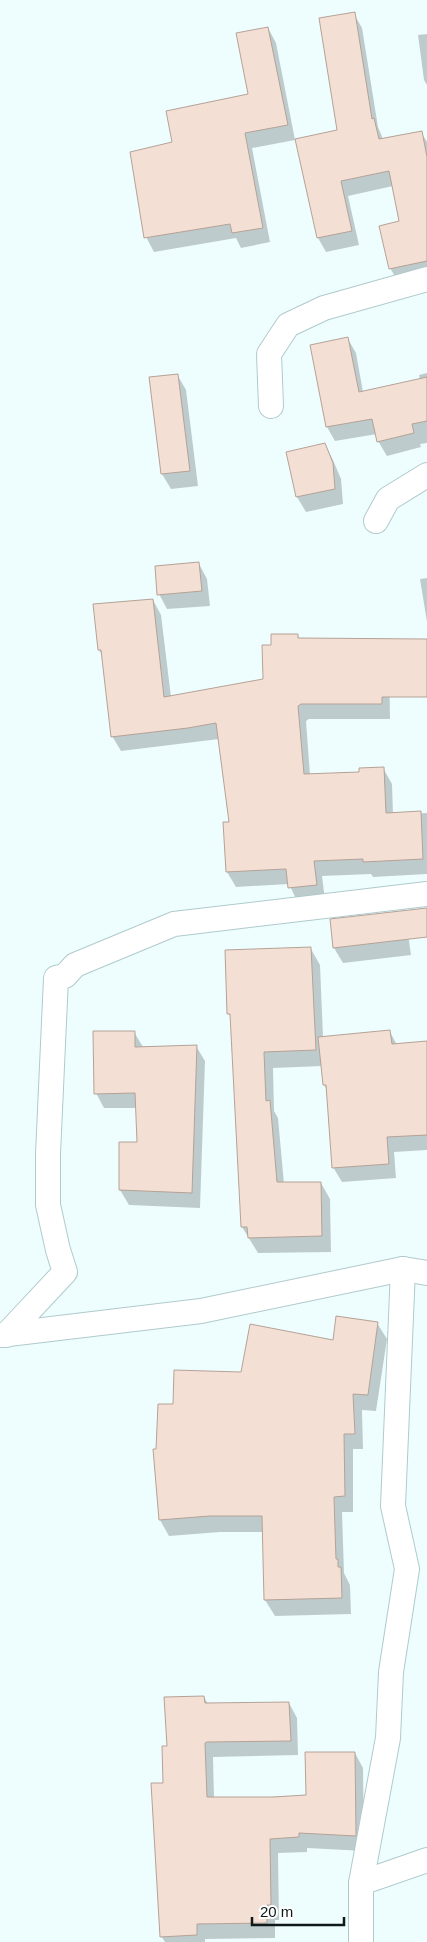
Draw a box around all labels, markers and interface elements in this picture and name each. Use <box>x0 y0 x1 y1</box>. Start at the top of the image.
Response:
scale bar <box>252 1894 344 1926</box>
text: 20 m <box>260 1903 293 1920</box>

